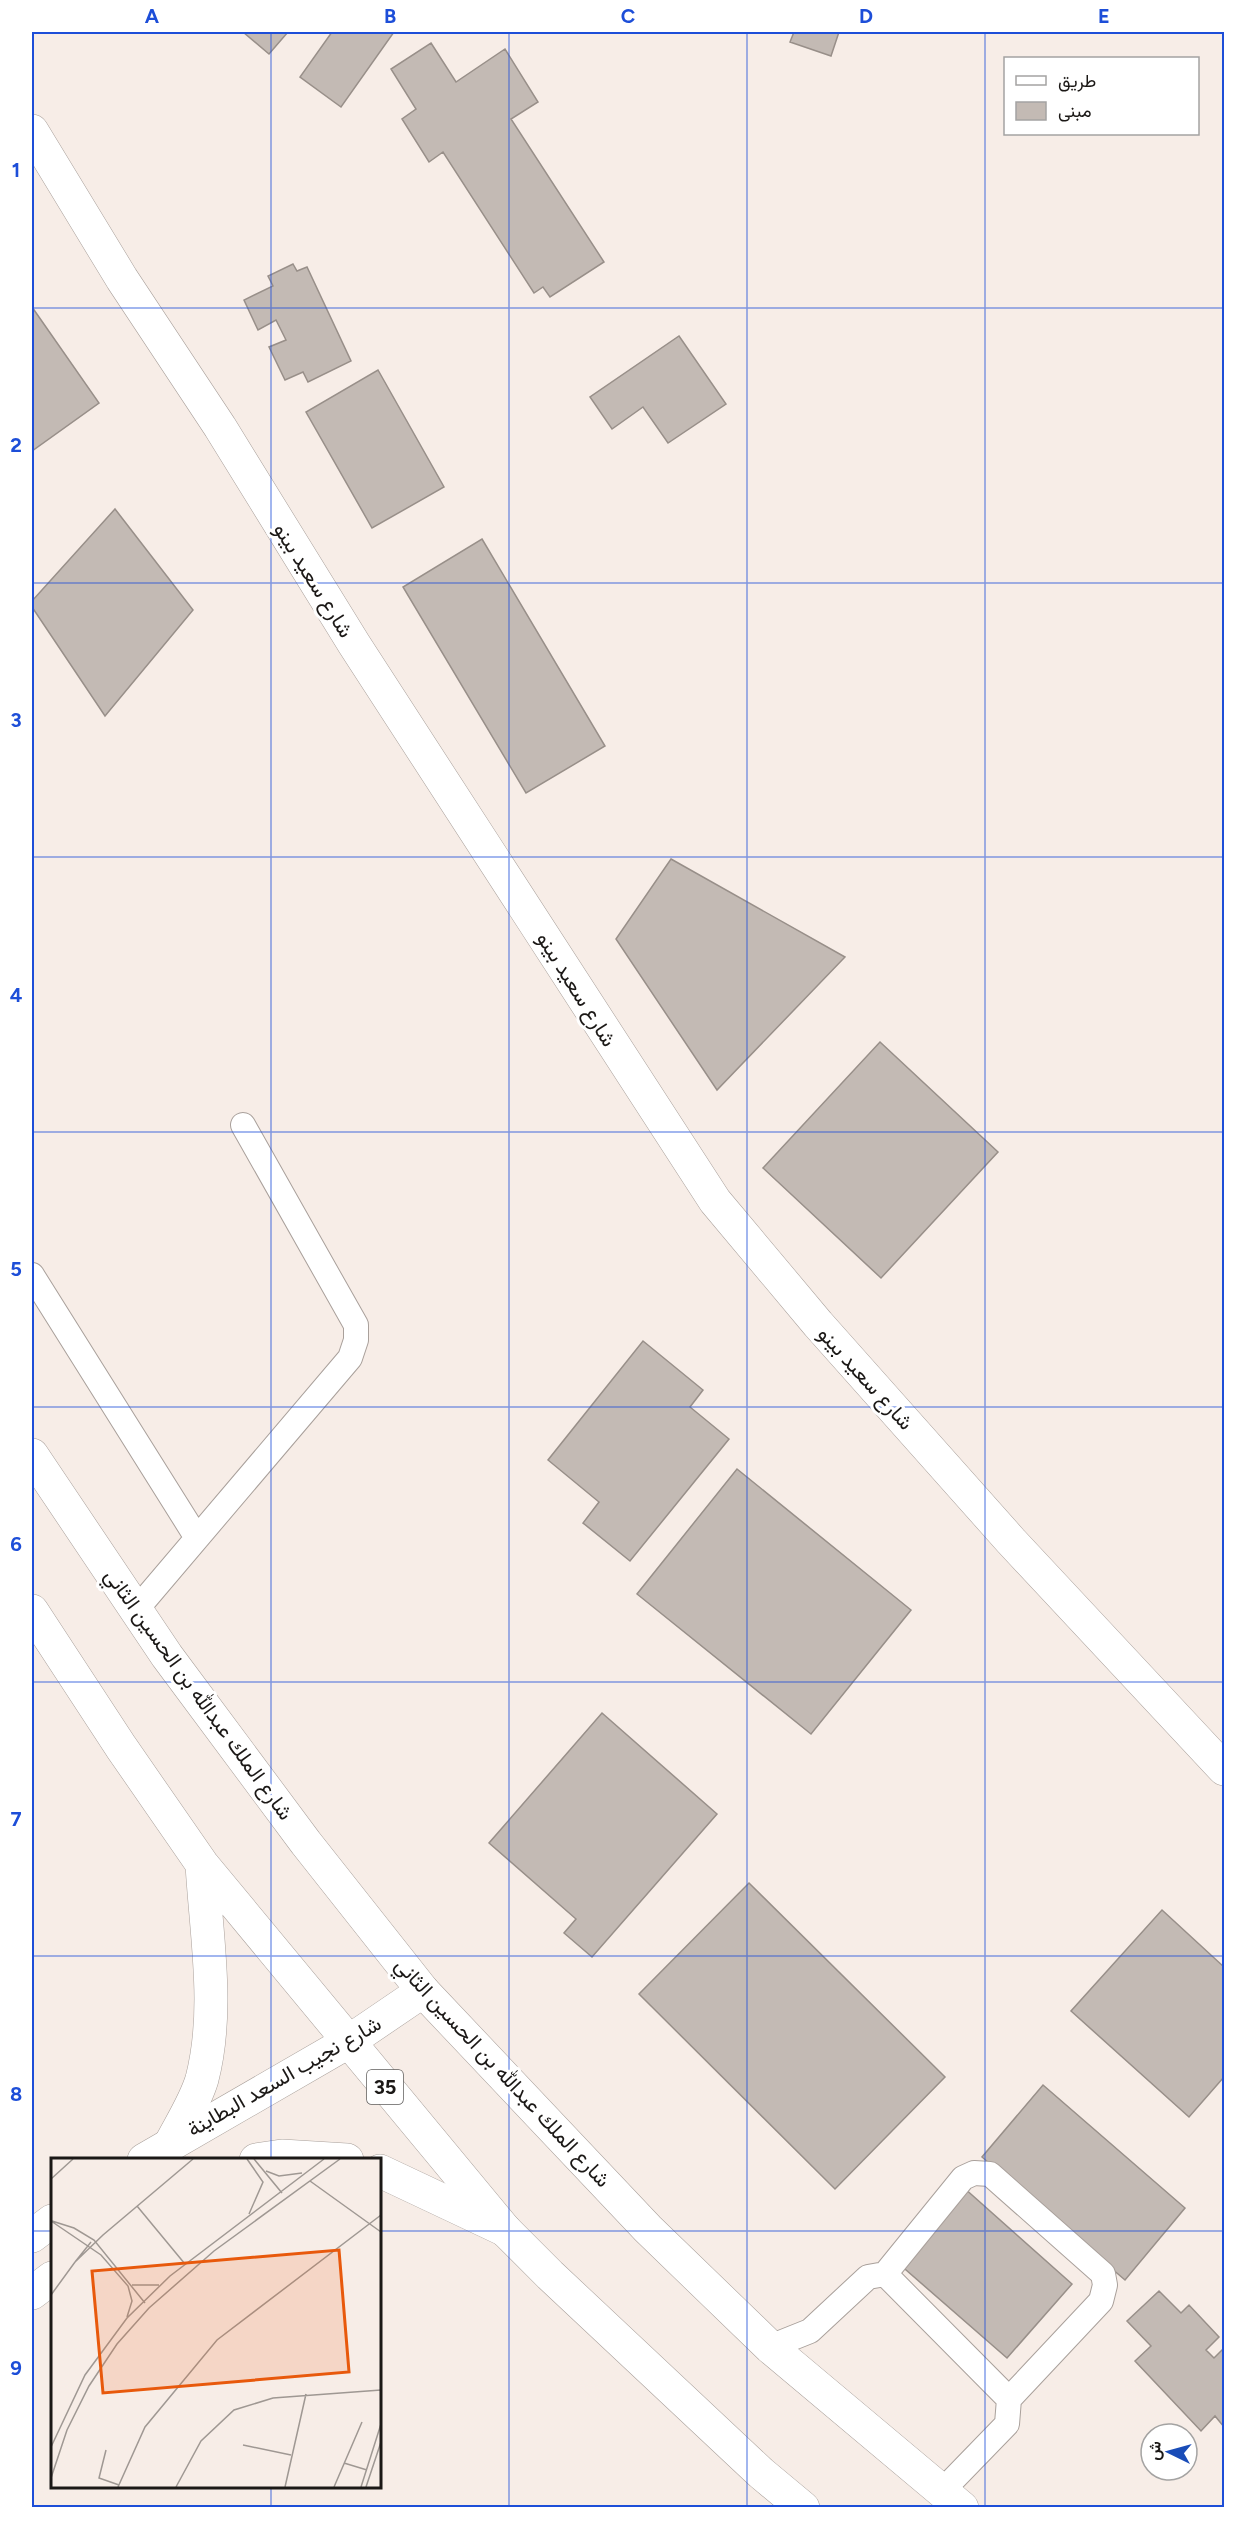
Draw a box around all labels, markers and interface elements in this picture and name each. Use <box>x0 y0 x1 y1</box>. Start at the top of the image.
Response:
text: A <box>145 4 160 28</box>
text: B <box>384 4 396 28</box>
text: C <box>621 4 635 28</box>
text: D <box>859 4 873 28</box>
text: E <box>1098 4 1110 28</box>
legend <box>1004 57 1199 135</box>
text: طريق <box>1058 70 1096 92</box>
text: مبنى <box>1058 100 1092 122</box>
text: 1 <box>12 158 20 182</box>
text: 2 <box>10 433 22 457</box>
street label: شارع سعيد بينو <box>267 518 359 643</box>
text: 3 <box>10 708 22 732</box>
street label: شارع سعيد بينو <box>530 927 622 1052</box>
text: 4 <box>10 983 23 1007</box>
text: 5 <box>10 1257 22 1281</box>
street label: شارع سعيد بينو <box>812 1321 919 1436</box>
text: 6 <box>10 1532 22 1556</box>
street label: شارع الملك عبدالله بن الحسين الثاني <box>95 1563 299 1827</box>
text: 7 <box>10 1807 22 1831</box>
street label: شارع الملك عبدالله بن الحسين الثاني <box>386 1952 616 2195</box>
street label: شارع نجيب السعد البطاينة <box>183 2010 386 2143</box>
road number: 35 <box>367 2070 403 2104</box>
text: 8 <box>10 2082 22 2106</box>
inset map <box>51 2158 381 2488</box>
text: 9 <box>10 2356 22 2380</box>
north arrow <box>1139 2422 1199 2482</box>
text: ش <box>1144 2440 1165 2461</box>

